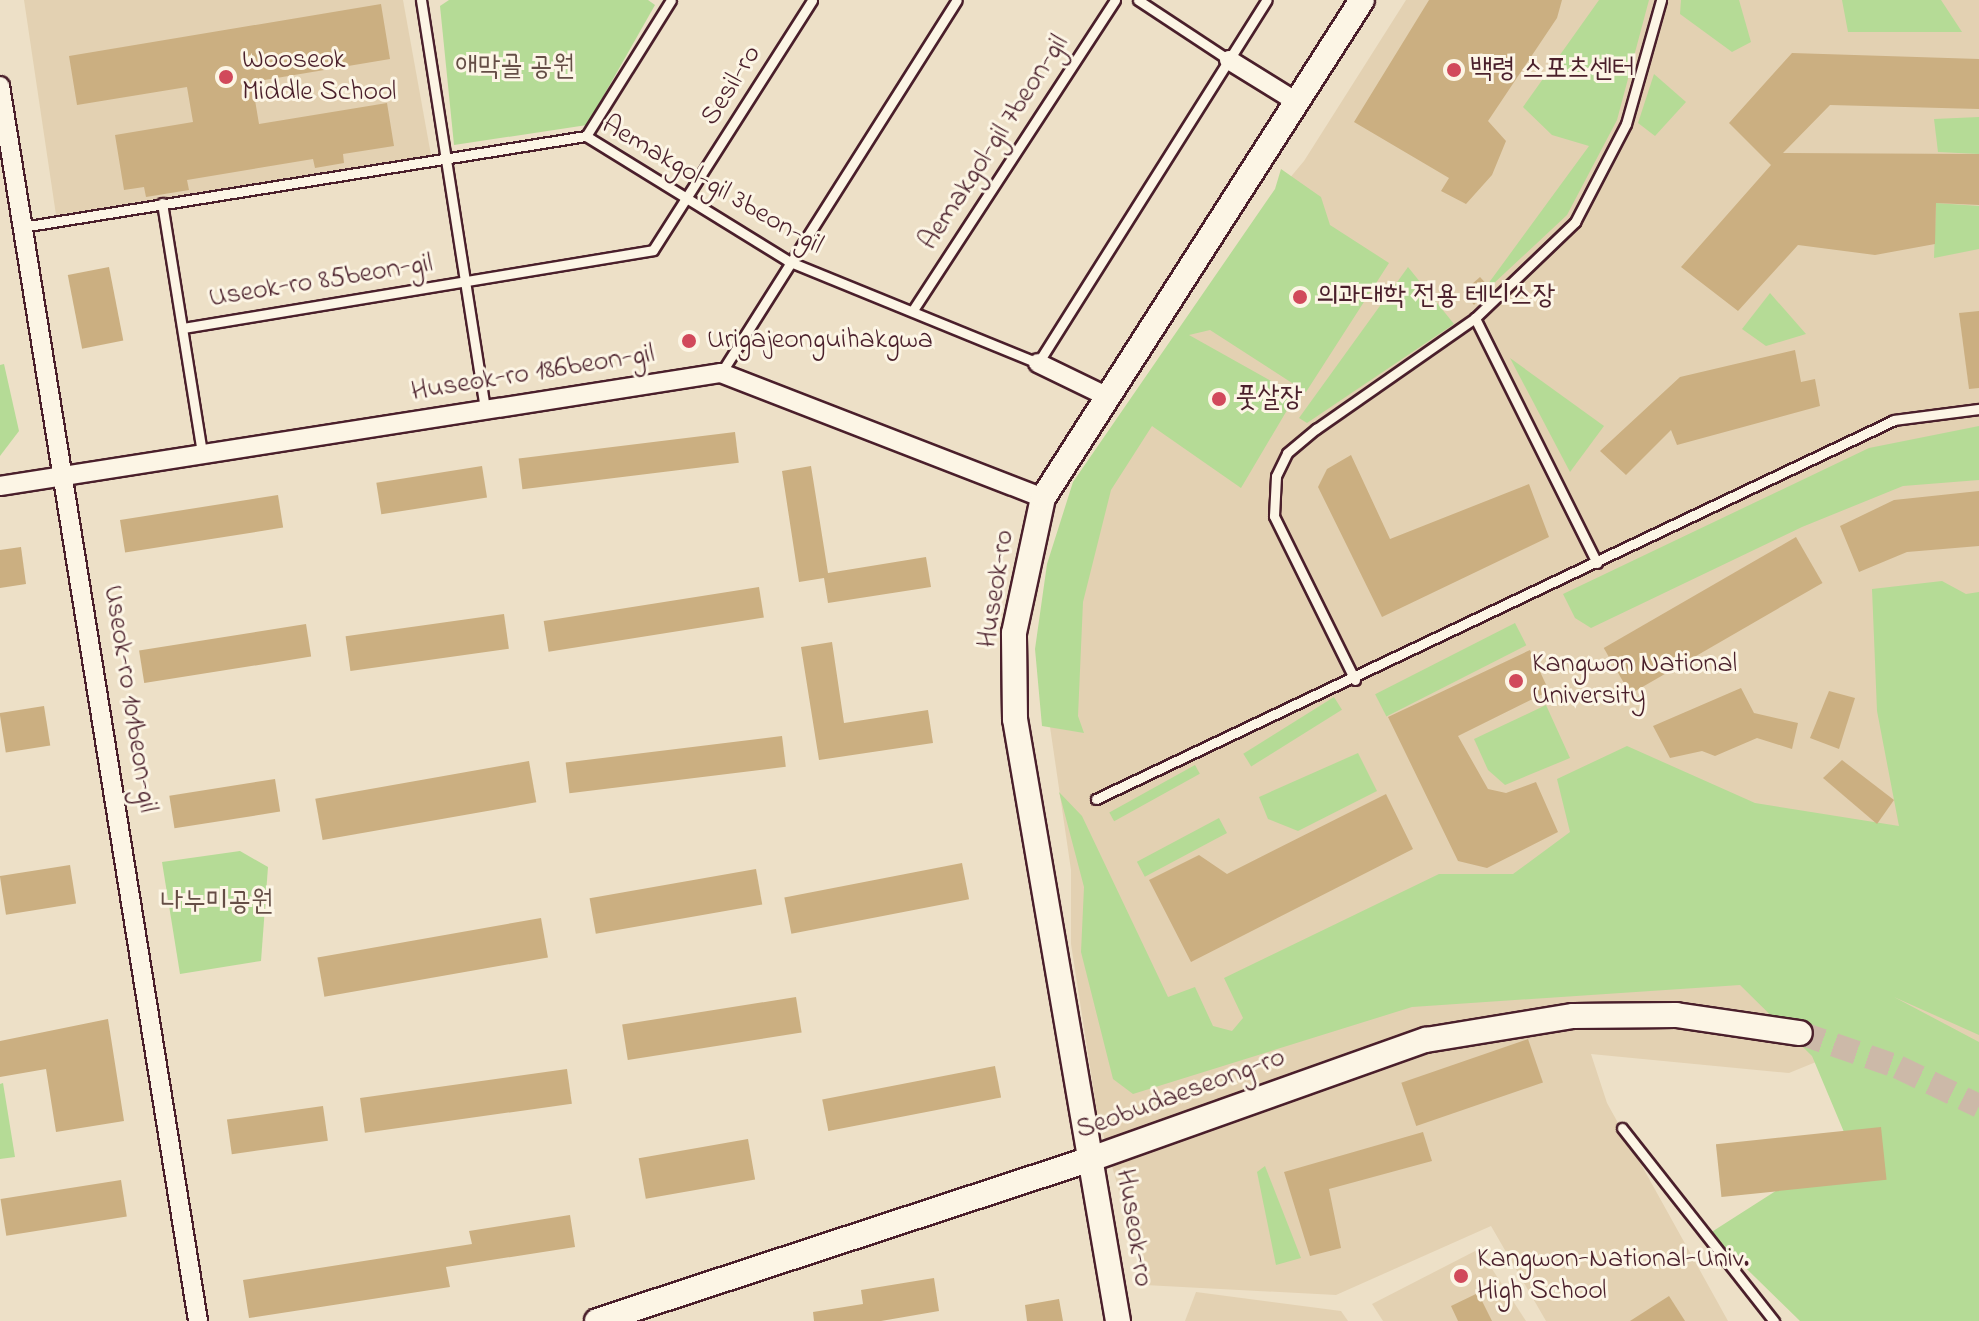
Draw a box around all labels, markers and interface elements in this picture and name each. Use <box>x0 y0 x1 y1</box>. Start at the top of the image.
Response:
street label: Aemakgol-gil 7beon-gil <box>913 29 1077 257</box>
street label: Sesil-ro <box>694 40 770 132</box>
place label: Wooseok Middle School <box>242 44 396 110</box>
park label: 애막골 공원 <box>455 51 575 85</box>
place label: 백령 스포츠센터 <box>1470 53 1635 87</box>
marker: 백령 스포츠센터 <box>1445 61 1463 79</box>
marker: Wooseok Middle School <box>217 68 235 86</box>
street label: Aemakgol-gil 3beon-gil <box>595 109 829 263</box>
street label: Useok-ro 85beon-gil <box>207 248 435 316</box>
place label: 의과대학 전용 테니스장 <box>1316 280 1555 314</box>
marker: 의과대학 전용 테니스장 <box>1291 288 1309 306</box>
place label: Urigajeonguihakgwa <box>707 324 933 358</box>
marker: Urigajeonguihakgwa <box>678 330 700 352</box>
street label: Huseok-ro 186beon-gil <box>409 338 657 410</box>
place label: 풋살장 <box>1235 382 1303 416</box>
marker: 풋살장 <box>1210 390 1228 408</box>
street label: Huseok-ro <box>971 528 1023 650</box>
street label: Useok-ro 101beon-gil <box>94 583 164 815</box>
place label: Kangwon National University <box>1532 648 1737 714</box>
marker: Kangwon National University <box>1507 672 1525 690</box>
park label: 나누미공원 <box>161 886 273 920</box>
street label: Seobudaeseong-ro <box>1072 1042 1290 1148</box>
street label: Huseok-ro <box>1107 1167 1159 1289</box>
place label: Kangwon-National-Univ. High School <box>1477 1243 1749 1309</box>
marker: Kangwon-National-Univ. High School <box>1452 1267 1470 1285</box>

